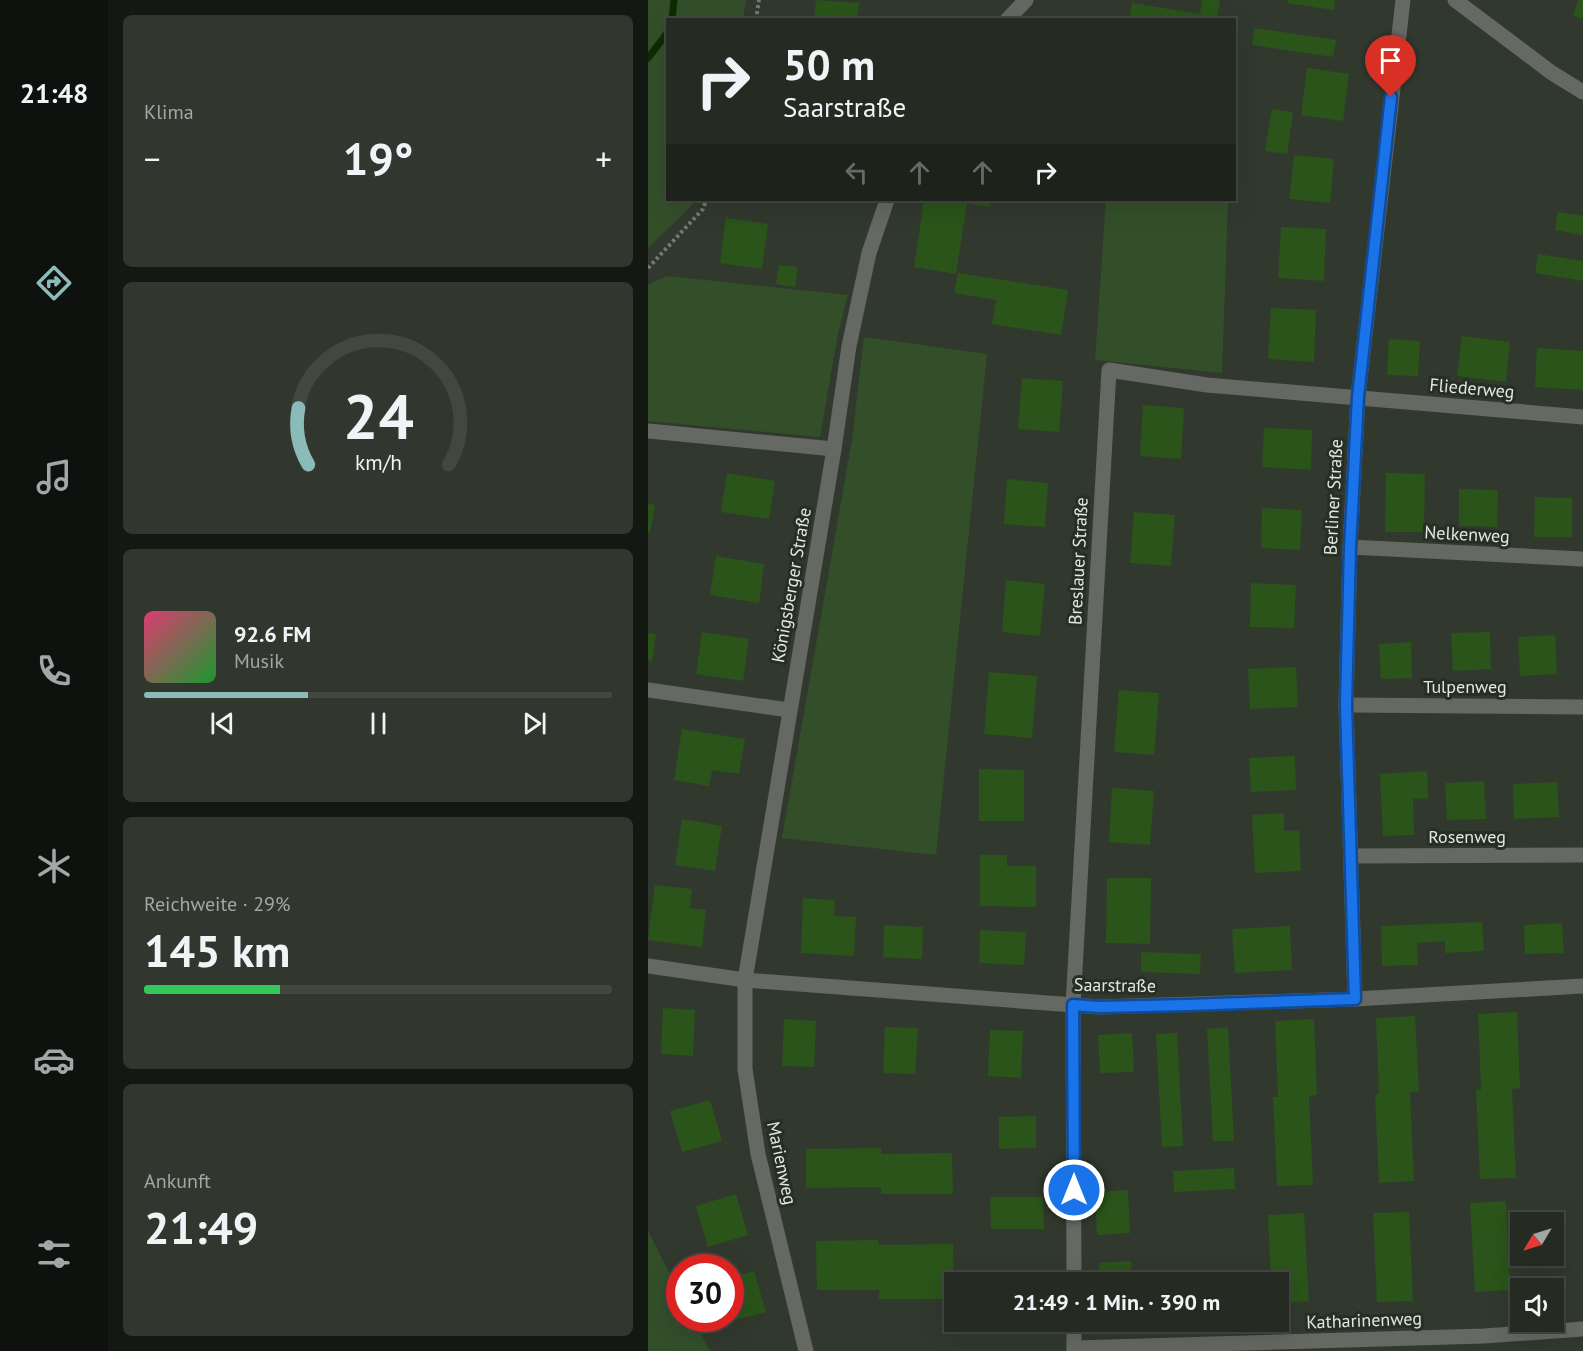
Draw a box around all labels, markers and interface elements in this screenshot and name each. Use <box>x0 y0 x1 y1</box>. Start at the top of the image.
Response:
pin <box>1365 35 1416 97</box>
text: 50 m <box>783 37 875 92</box>
icon: right <box>684 42 762 120</box>
icon: arrive <box>1374 44 1407 77</box>
text: 21:48 <box>20 76 88 110</box>
text: Saarstraße <box>783 90 906 124</box>
text: Klima <box>144 99 194 125</box>
text: 19° <box>343 129 413 187</box>
text: − <box>144 137 161 180</box>
text: + <box>595 137 612 180</box>
icon: left <box>840 156 873 189</box>
icon: ahead <box>903 156 936 189</box>
icon: ahead <box>966 156 999 189</box>
icon: right <box>1029 156 1062 189</box>
icon: directions <box>33 262 75 304</box>
street label: Fliederweg <box>1429 373 1515 403</box>
text: 24 <box>343 375 413 456</box>
street label: Berliner Straße <box>1318 438 1348 556</box>
text: km/h <box>354 449 401 477</box>
icon: music <box>33 456 75 498</box>
street label: Breslauer Straße <box>1063 497 1093 625</box>
street label: Königsberger Straße <box>766 506 816 664</box>
street label: Nelkenweg <box>1424 520 1510 548</box>
text: 92.6 FM <box>234 620 311 648</box>
text: Musik <box>234 648 284 674</box>
icon: phone <box>33 650 75 692</box>
street label: Tulpenweg <box>1423 675 1507 698</box>
icon: previous <box>206 707 239 740</box>
icon: pause <box>362 707 395 740</box>
icon: next <box>518 707 551 740</box>
street label: Rosenweg <box>1428 825 1506 848</box>
icon: climate <box>33 845 75 887</box>
text: Reichweite · 29% <box>144 891 290 917</box>
text: 145 km <box>144 921 290 979</box>
street label: Saarstraße <box>1074 973 1156 997</box>
icon: car <box>33 1039 75 1081</box>
street label: Marienweg <box>762 1119 802 1207</box>
position arrow <box>1042 1158 1106 1222</box>
text: Ankunft <box>144 1168 211 1194</box>
text: 21:49 <box>144 1198 258 1256</box>
north arrow <box>1510 1212 1564 1266</box>
map controls <box>1510 1212 1564 1332</box>
icon: filters <box>33 1233 75 1275</box>
speed limit sign: 30 <box>666 1254 744 1332</box>
button: sound <box>1510 1278 1564 1332</box>
text: 21:49 · 1 Min. · 390 m <box>1013 1288 1220 1316</box>
street label: Katharinenweg <box>1306 1306 1422 1334</box>

